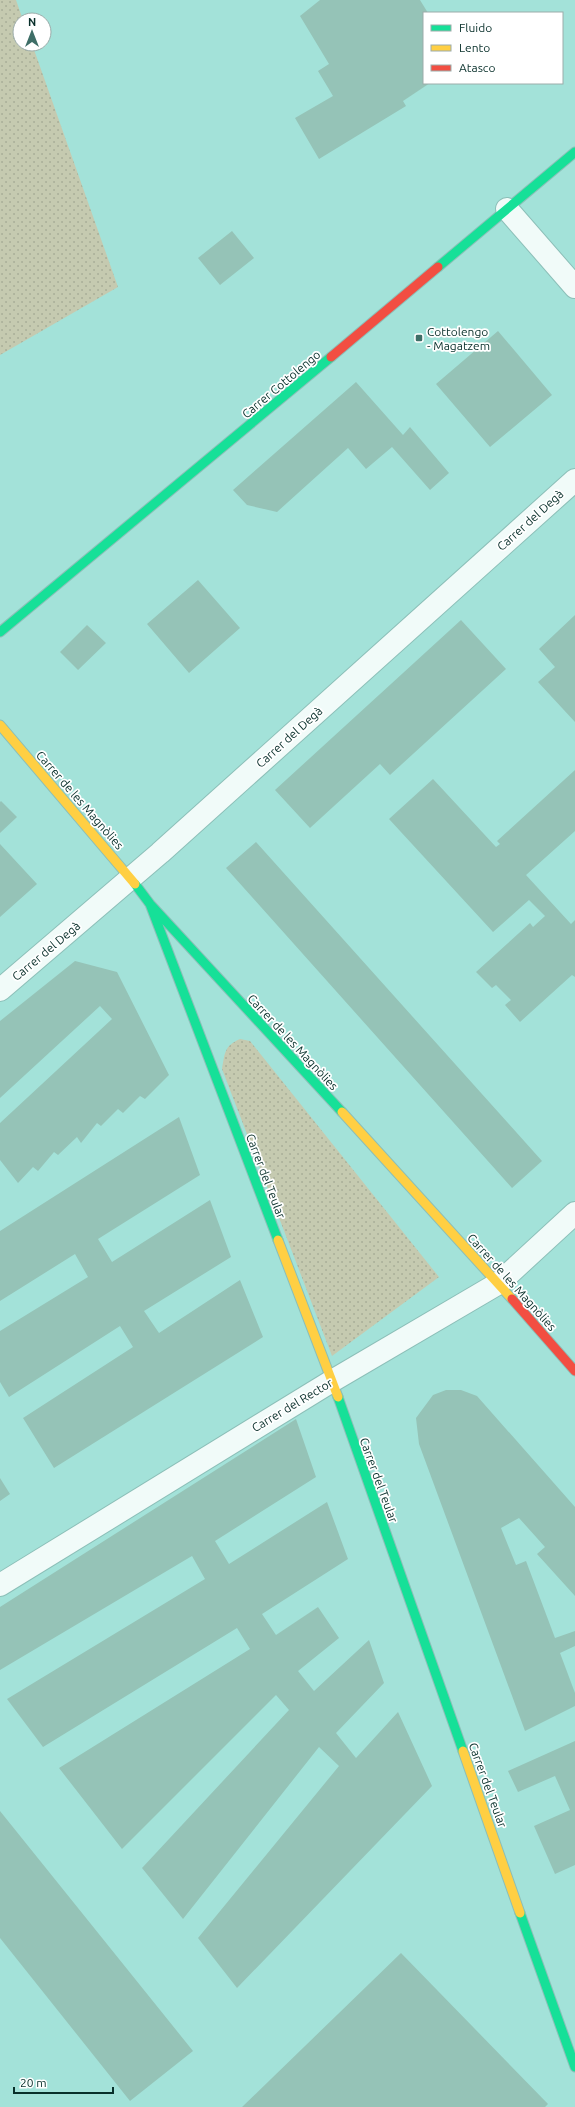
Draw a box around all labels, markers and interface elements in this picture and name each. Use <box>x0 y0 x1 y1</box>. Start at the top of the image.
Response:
north arrow <box>12 12 52 52</box>
legend <box>423 12 563 84</box>
text: N <box>28 16 36 28</box>
text: Fluido <box>459 21 492 34</box>
text: Lento <box>459 41 490 54</box>
text: Atasco <box>459 61 495 74</box>
place label: Cottolengo - Magatzem <box>427 325 490 352</box>
marker: Cottolengo - Magatzem <box>414 333 424 343</box>
street label: Carrer Cottolengo <box>239 348 323 420</box>
street label: Carrer del Degà <box>494 487 566 553</box>
street label: Carrer del Degà <box>253 704 325 770</box>
street label: Carrer de les Magnòlies <box>34 748 126 852</box>
street label: Carrer del Degà <box>10 919 82 983</box>
street label: Carrer de les Magnòlies <box>245 992 341 1092</box>
street label: Carrer del Teular <box>244 1132 288 1221</box>
street label: Carrer de les Magnòlies <box>465 1231 559 1333</box>
street label: Carrer del Rector <box>249 1376 335 1434</box>
street label: Carrer del Teular <box>358 1436 401 1525</box>
street label: Carrer del Teular <box>467 1741 510 1830</box>
scale bar <box>14 2069 113 2095</box>
text: 20 m <box>20 2076 47 2089</box>

